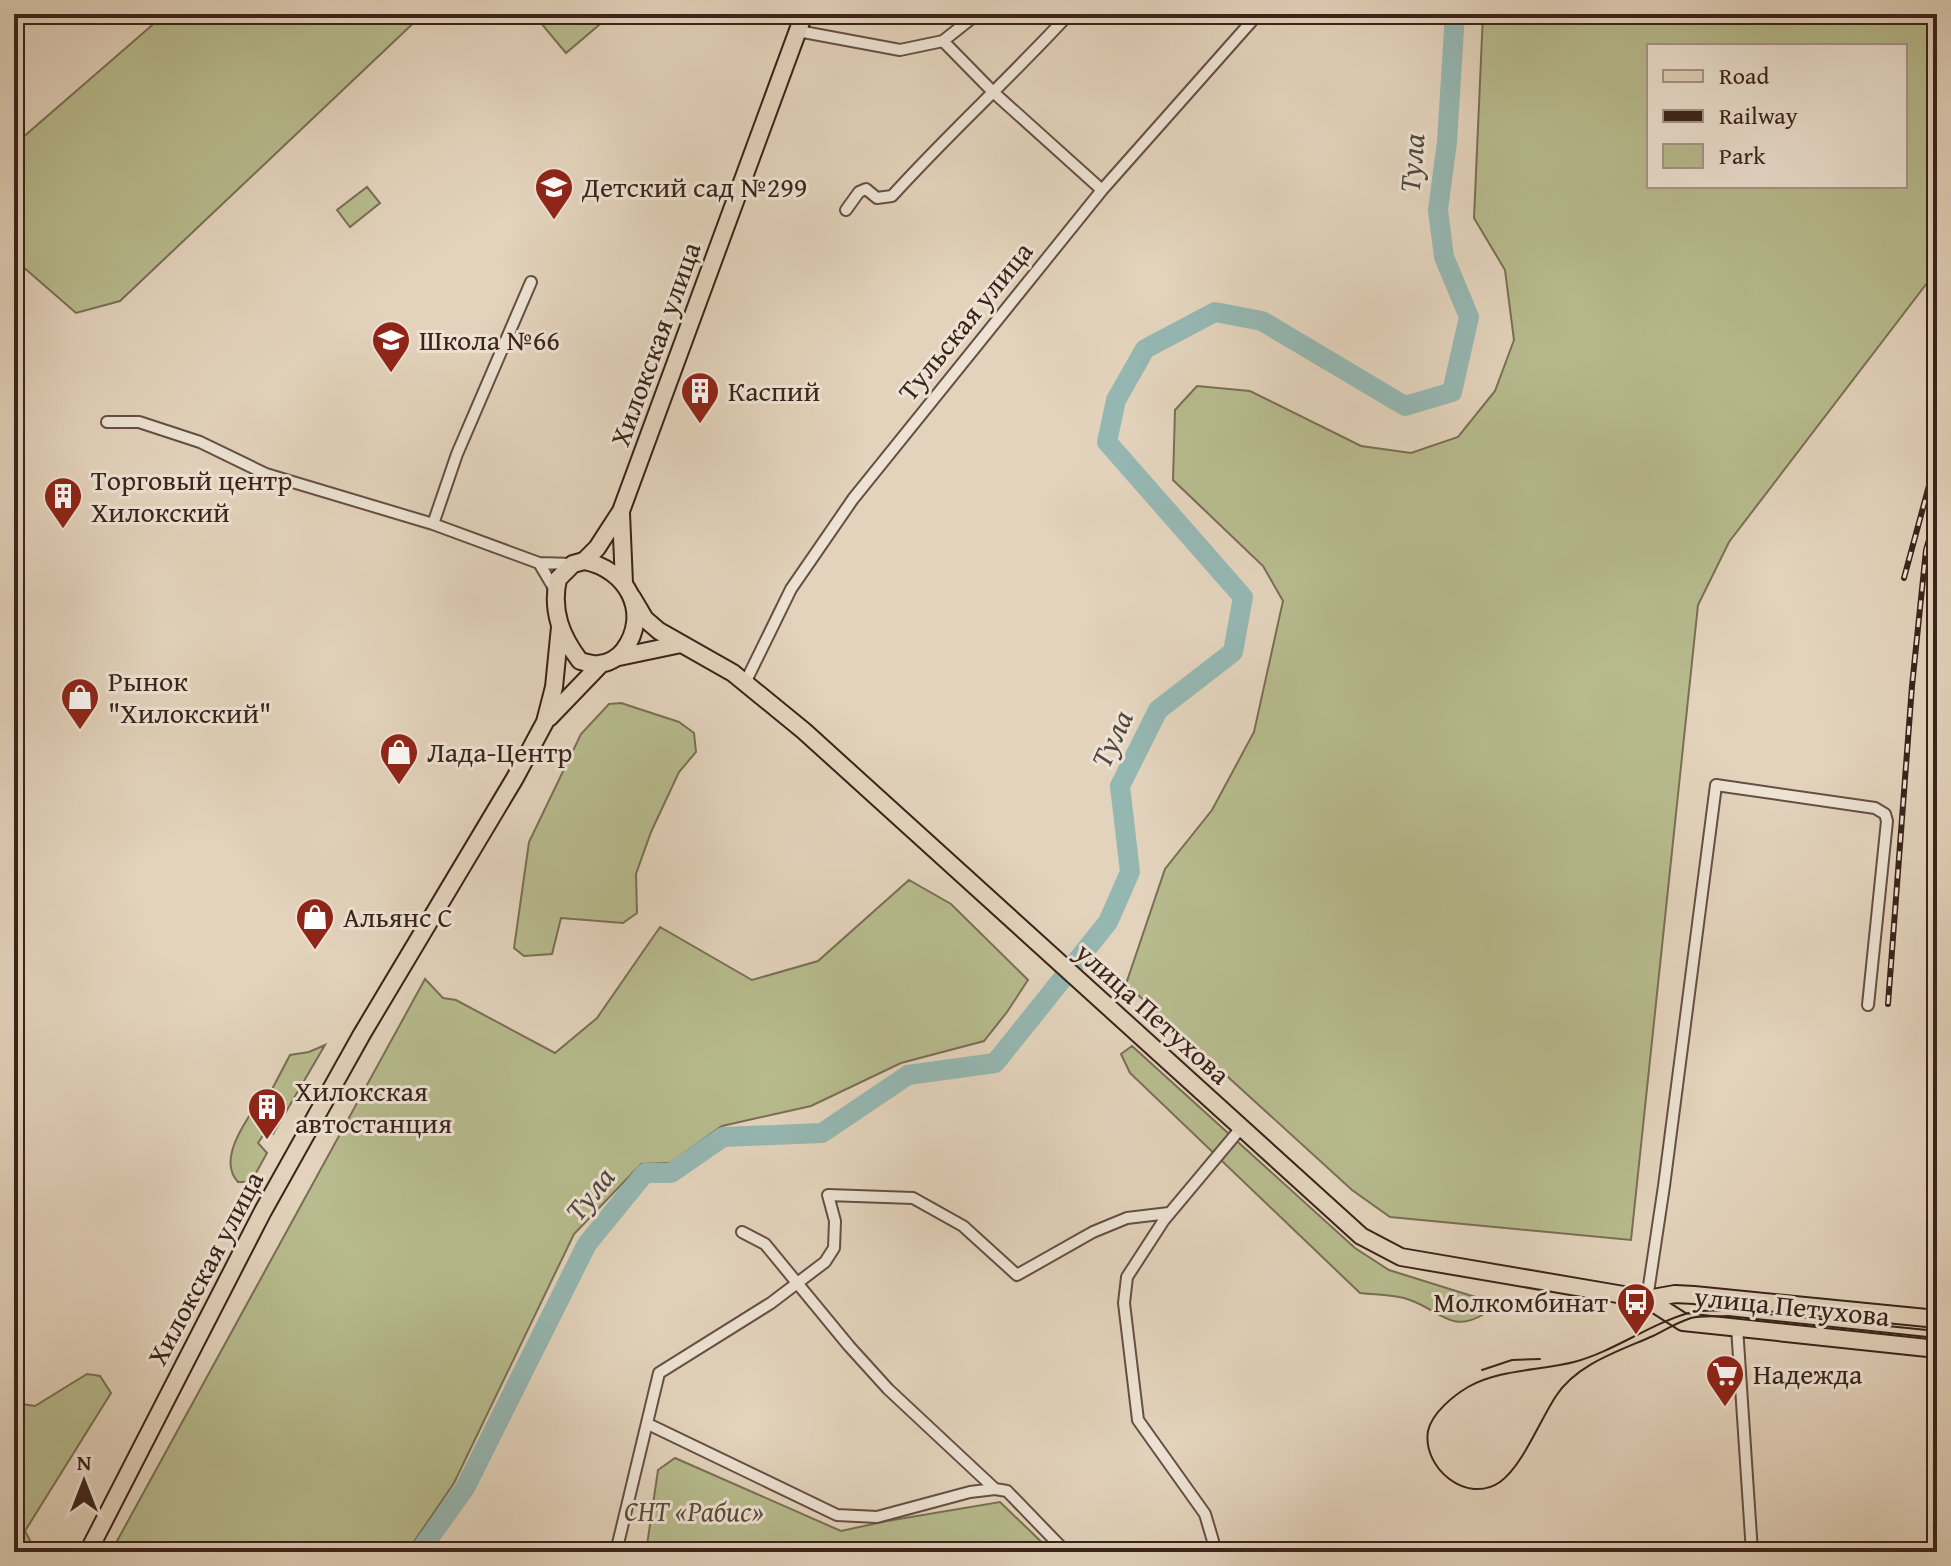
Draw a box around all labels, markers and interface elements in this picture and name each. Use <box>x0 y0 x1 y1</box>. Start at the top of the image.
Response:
legend <box>1647 44 1907 188</box>
text: Road <box>1719 58 1769 93</box>
text: Railway <box>1719 98 1798 133</box>
water label: Тула <box>1387 131 1436 194</box>
text: Park <box>1719 138 1766 173</box>
school or university icon: Детский сад №299 <box>533 166 575 221</box>
place label: Детский сад №299 <box>581 166 807 207</box>
street label: Тульская улица <box>887 232 1042 409</box>
street label: Хилокская улица <box>599 235 711 452</box>
school or university icon: Школа №66 <box>370 319 412 374</box>
place label: Школа №66 <box>419 319 560 360</box>
building icon: Каспий <box>679 370 721 425</box>
place label: Каспий <box>728 370 820 411</box>
place label: Торговый центр Хилокский <box>91 459 292 532</box>
building icon: Торговый центр Хилокский <box>42 475 84 530</box>
place label: Рынок "Хилокский" <box>108 660 271 733</box>
shop icon: Рынок "Хилокский" <box>59 676 101 731</box>
water label: Тула <box>1079 702 1144 775</box>
shop icon: Лада-Центр <box>378 731 420 786</box>
place label: Лада-Центр <box>427 731 572 772</box>
shop icon: Альянс С <box>294 896 336 951</box>
place label: Альянс С <box>343 896 453 937</box>
street label: улица Петухова <box>1066 931 1240 1094</box>
place label: Хилокская автостанция <box>295 1070 452 1143</box>
building icon: Хилокская автостанция <box>246 1086 288 1141</box>
water label: Тула <box>554 1156 625 1230</box>
street label: Хилокская улица <box>136 1163 273 1372</box>
street label: улица Петухова <box>1691 1275 1892 1336</box>
place label: Молкомбинат <box>1433 1281 1608 1322</box>
bus stop icon: Молкомбинат <box>1615 1281 1657 1336</box>
supermarket icon: Надежда <box>1704 1353 1746 1408</box>
place label: Надежда <box>1753 1353 1863 1394</box>
north arrow <box>44 1442 124 1522</box>
text: N <box>77 1446 92 1478</box>
park label: СНТ «Рабис» <box>624 1490 764 1531</box>

